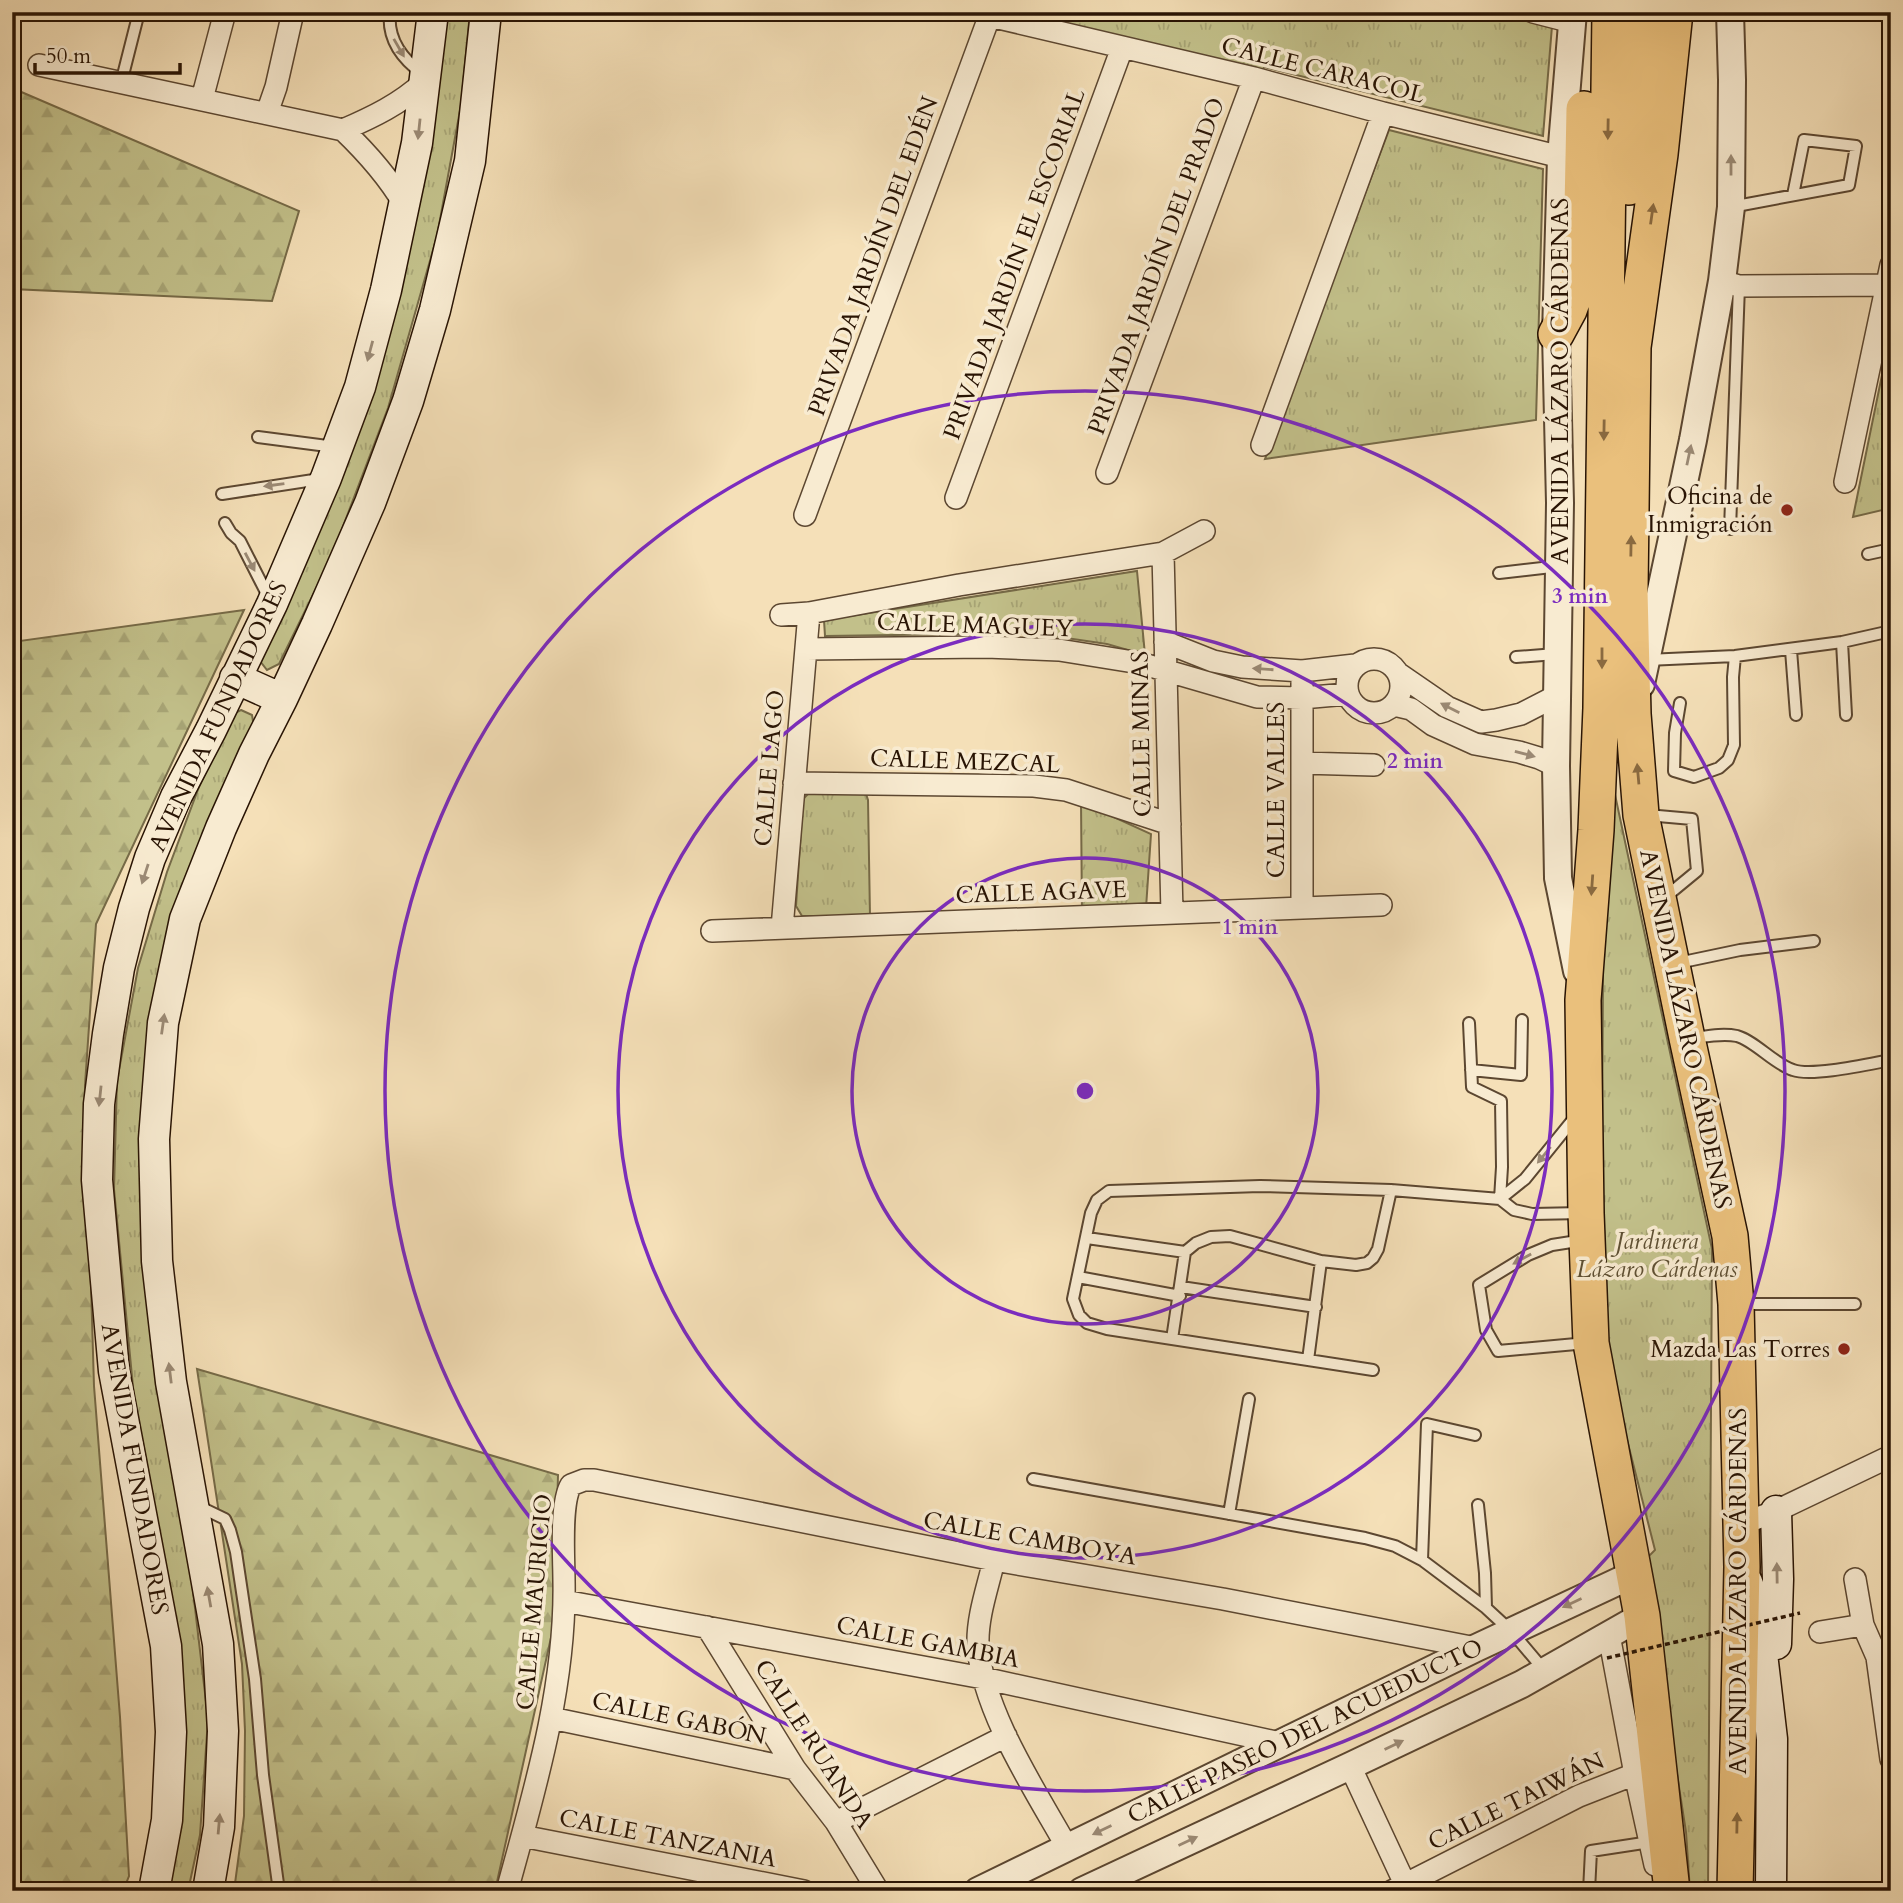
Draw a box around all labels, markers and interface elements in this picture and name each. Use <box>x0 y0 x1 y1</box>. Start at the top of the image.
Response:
street label: CALLE CARACOL <box>1218 29 1428 112</box>
scale bar <box>35 32 180 76</box>
one-way arrow <box>393 39 405 58</box>
text: 50 m <box>46 42 91 71</box>
street label: PRIVADA JARDÍN EL ESCORIAL <box>935 84 1094 444</box>
street label: PRIVADA JARDÍN DEL EDÉN <box>800 91 947 421</box>
street label: PRIVADA JARDÍN DEL PRADO <box>1080 93 1233 439</box>
one-way arrow <box>413 118 424 140</box>
one-way arrow <box>1602 119 1614 141</box>
one-way arrow <box>1725 153 1737 175</box>
street label: AVENIDA LÁZARO CÁRDENAS <box>1544 198 1577 564</box>
one-way arrow <box>1646 203 1657 225</box>
one-way arrow <box>364 340 375 362</box>
one-way arrow <box>1599 420 1610 442</box>
one-way arrow <box>1684 444 1695 466</box>
one-way arrow <box>263 480 285 491</box>
place label: Oficina de Inmigración <box>1647 480 1773 541</box>
marker: Oficina de Inmigración <box>1779 502 1795 518</box>
one-way arrow <box>1625 535 1637 557</box>
one-way arrow <box>245 552 256 572</box>
street label: AVENIDA FUNDADORES <box>141 575 296 857</box>
text: 3 min <box>1552 582 1608 611</box>
street label: CALLE MAGUEY <box>876 606 1074 645</box>
one-way arrow <box>1596 647 1607 669</box>
street label: CALLE MINAS <box>1124 651 1159 817</box>
one-way arrow <box>1252 663 1274 674</box>
street label: CALLE LAGO <box>746 688 793 848</box>
street label: CALLE VALLES <box>1260 702 1293 878</box>
one-way arrow <box>1440 702 1460 713</box>
street label: CALLE MEZCAL <box>869 742 1061 781</box>
text: 2 min <box>1387 747 1443 776</box>
one-way arrow <box>1514 749 1536 760</box>
one-way arrow <box>1632 763 1643 785</box>
street label: AVENIDA LÁZARO CÁRDENAS <box>1631 846 1740 1212</box>
one-way arrow <box>139 864 150 885</box>
street label: CALLE AGAVE <box>955 873 1127 912</box>
one-way arrow <box>1586 874 1597 896</box>
text: 1 min <box>1222 913 1278 942</box>
one-way arrow <box>158 1013 169 1035</box>
centre of rings <box>1073 1079 1097 1103</box>
one-way arrow <box>94 1086 105 1108</box>
one-way arrow <box>1537 1145 1552 1163</box>
park label: Jardinera Lázaro Cárdenas <box>1576 1225 1738 1286</box>
one-way arrow <box>1512 1253 1532 1265</box>
street label: AVENIDA FUNDADORES <box>93 1321 176 1617</box>
place label: Mazda Las Torres <box>1650 1333 1830 1366</box>
marker: Mazda Las Torres <box>1836 1341 1852 1357</box>
one-way arrow <box>164 1362 175 1384</box>
street label: AVENIDA LÁZARO CÁRDENAS <box>1722 1408 1755 1774</box>
street label: CALLE MAURICIO <box>509 1492 560 1712</box>
street label: CALLE CAMBOYA <box>921 1504 1140 1574</box>
one-way arrow <box>1772 1562 1783 1584</box>
one-way arrow <box>203 1586 214 1608</box>
one-way arrow <box>1562 1597 1582 1609</box>
street label: CALLE GAMBIA <box>833 1609 1023 1677</box>
street label: CALLE PASEO DEL ACUEDUCTO <box>1122 1631 1489 1832</box>
street label: CALLE RUANDA <box>746 1653 881 1836</box>
street label: CALLE GABÓN <box>589 1684 770 1753</box>
one-way arrow <box>1384 1739 1404 1751</box>
street label: CALLE TAIWÁN <box>1422 1744 1610 1859</box>
street label: CALLE TANZANIA <box>556 1801 780 1876</box>
one-way arrow <box>1731 1811 1743 1833</box>
one-way arrow <box>214 1812 225 1834</box>
one-way arrow <box>1092 1824 1112 1835</box>
one-way arrow <box>1178 1835 1198 1847</box>

